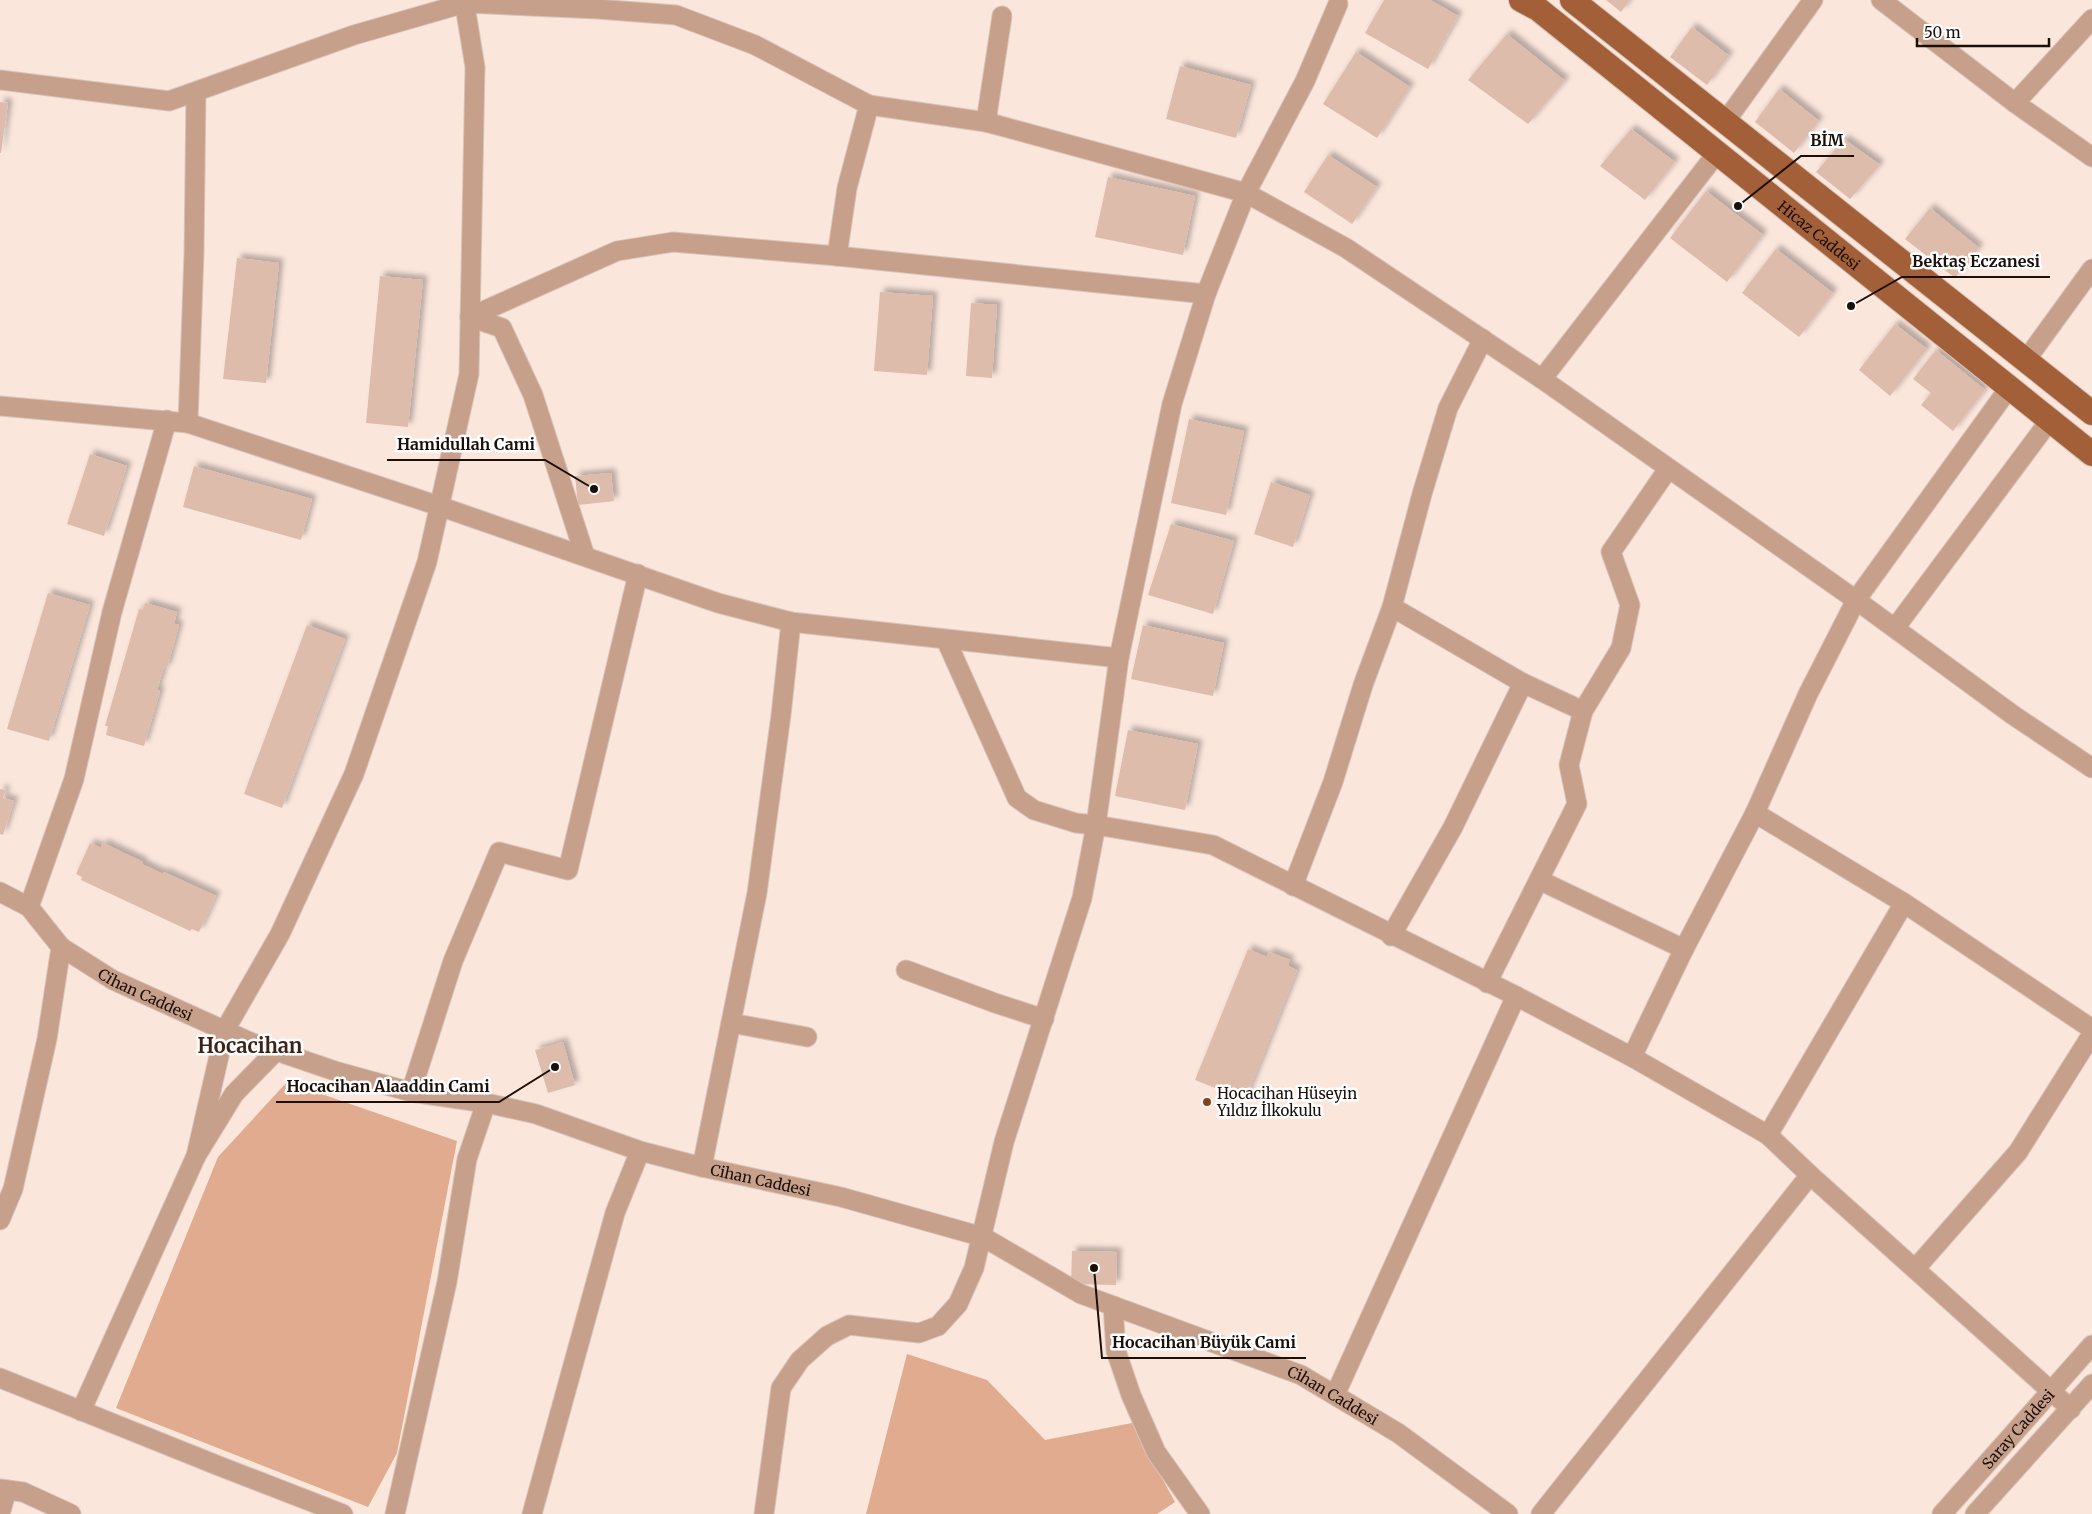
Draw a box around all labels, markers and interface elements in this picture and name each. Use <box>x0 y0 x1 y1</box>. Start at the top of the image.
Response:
scale bar <box>1917 15 2050 47</box>
text: 50 m <box>1924 23 1961 42</box>
callout: BİM <box>1801 125 1854 156</box>
text: BİM <box>1810 130 1845 150</box>
street label: Hicaz Caddesi <box>1774 196 1864 274</box>
callout: Bektaş Eczanesi <box>1902 246 2050 277</box>
text: Bektaş Eczanesi <box>1912 251 2040 271</box>
callout: Hamidullah Cami <box>387 429 545 460</box>
text: Hamidullah Cami <box>397 434 536 454</box>
street label: Cihan Caddesi <box>95 964 196 1024</box>
district label: Hocacihan <box>198 1033 303 1058</box>
callout: Hocacihan Alaaddin Cami <box>276 1071 499 1102</box>
text: Hocacihan Alaaddin Cami <box>286 1076 490 1096</box>
place label: Hocacihan Hüseyin Yıldız İlkokulu <box>1216 1084 1357 1120</box>
marker: Hocacihan Hüseyin Yıldız İlkokulu <box>1201 1096 1213 1108</box>
street label: Cihan Caddesi <box>709 1160 813 1200</box>
callout: Hocacihan Büyük Cami <box>1102 1327 1306 1358</box>
text: Hocacihan Büyük Cami <box>1112 1332 1296 1352</box>
street label: Cihan Caddesi <box>1285 1361 1382 1429</box>
street label: Saray Caddesi <box>1977 1385 2058 1473</box>

